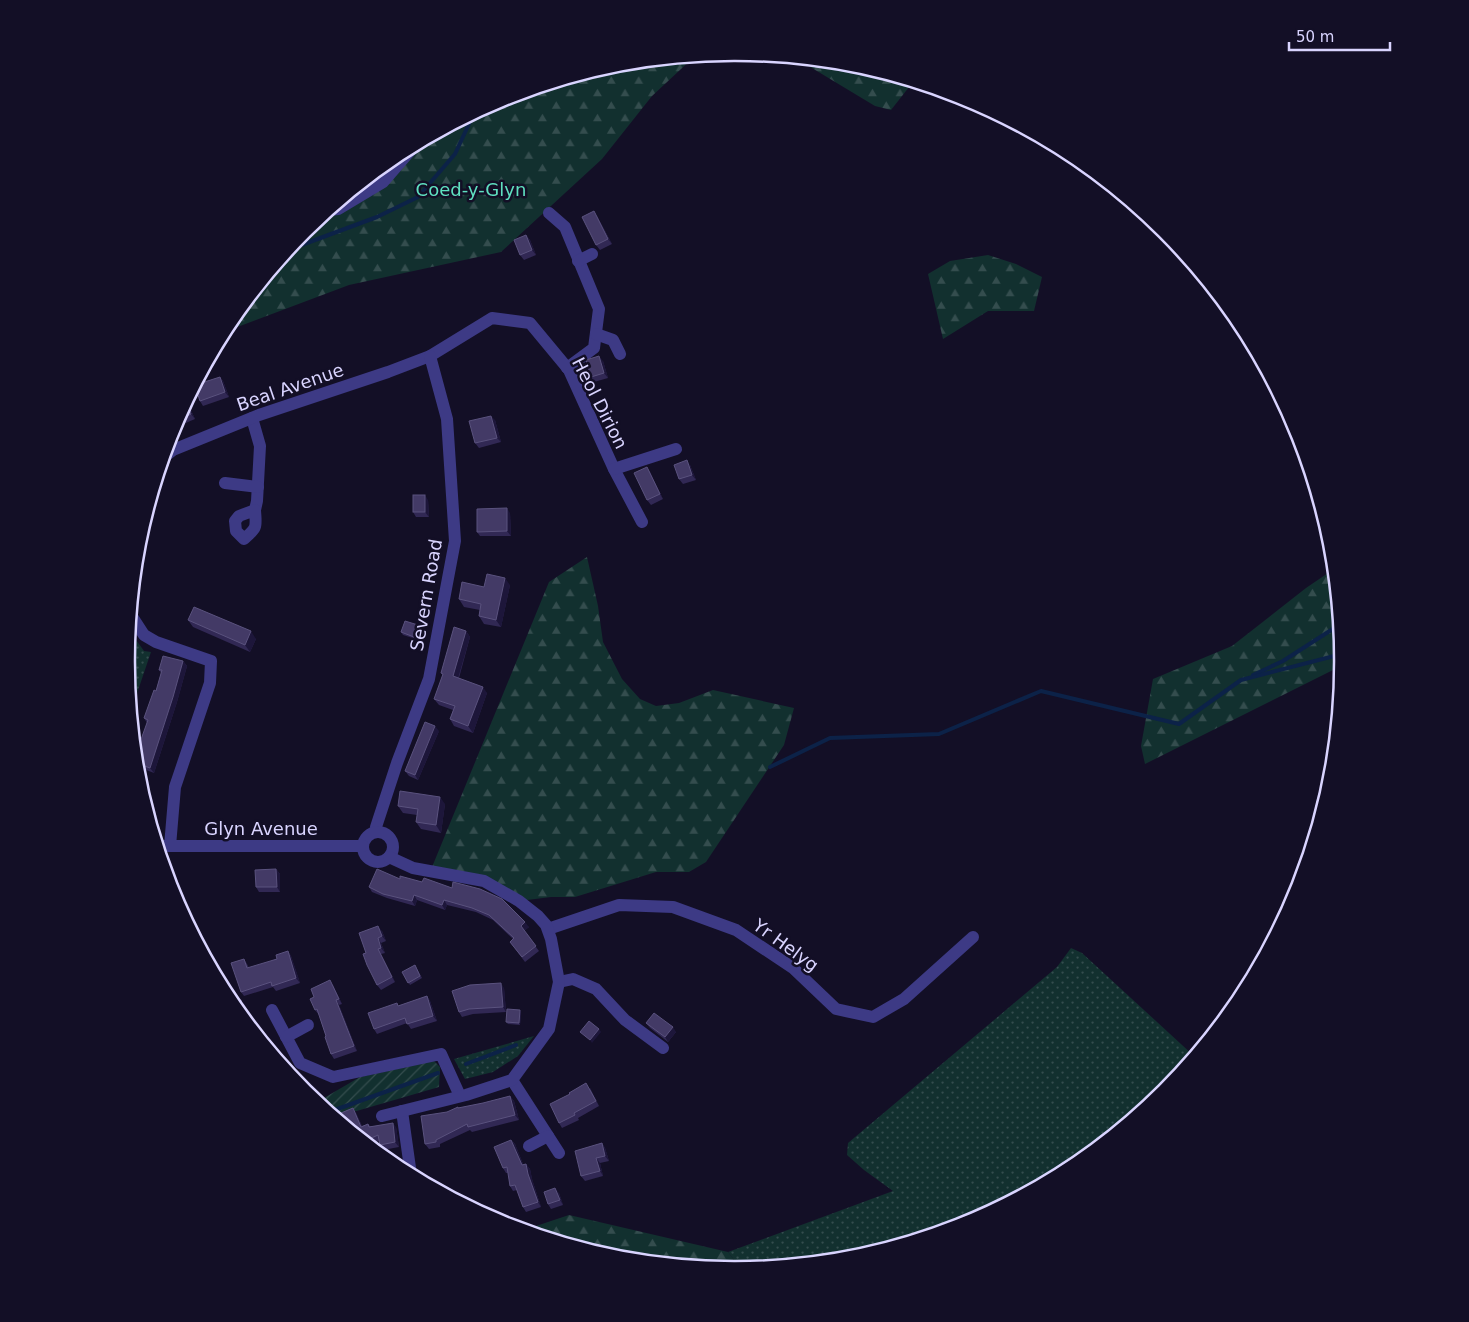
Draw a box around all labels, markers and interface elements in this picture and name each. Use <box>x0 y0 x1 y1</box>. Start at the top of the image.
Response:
scale bar <box>1289 20 1390 52</box>
text: 50 m <box>1296 28 1334 46</box>
park label: Coed-y-Glyn <box>416 179 526 200</box>
street label: Heol Dirion <box>568 354 632 452</box>
street label: Beal Avenue <box>234 359 346 415</box>
street label: Severn Road <box>406 537 446 653</box>
street label: Glyn Avenue <box>204 818 318 839</box>
street label: Yr Helyg <box>748 914 823 976</box>

